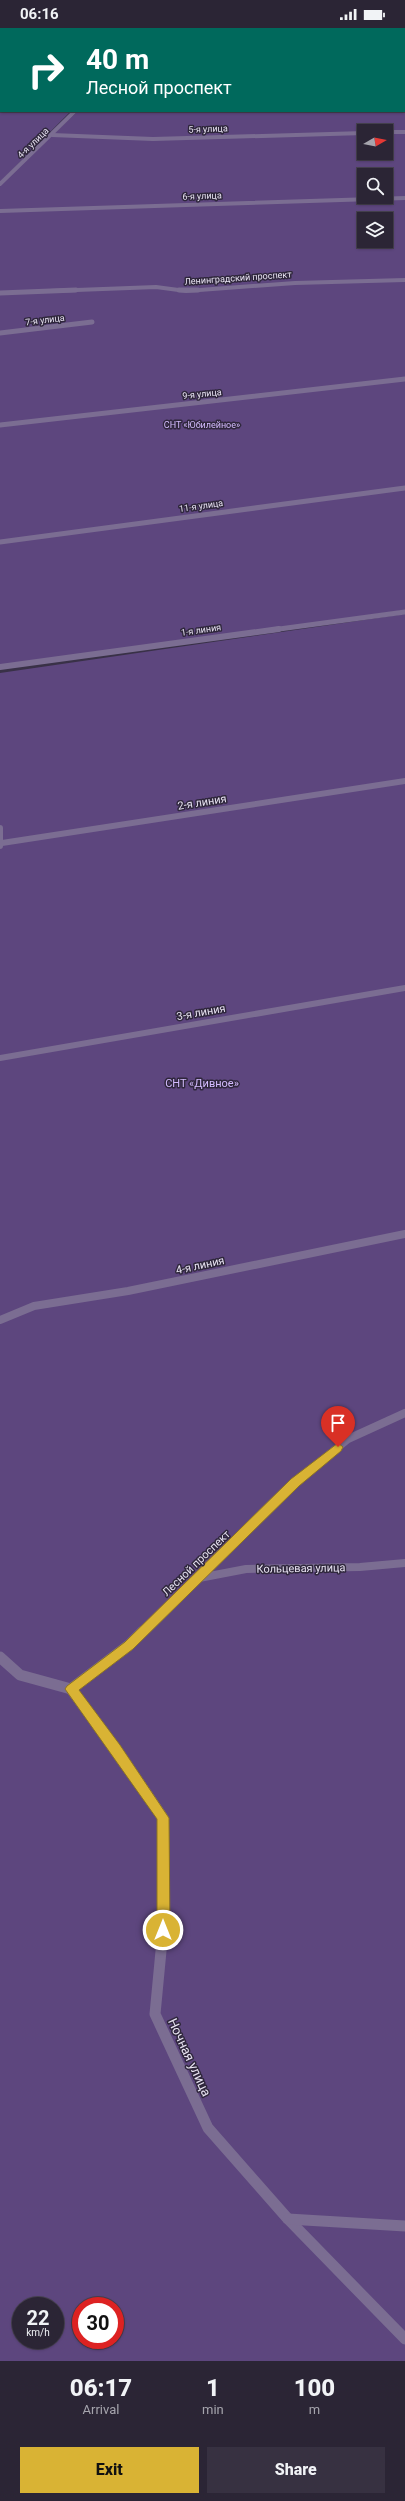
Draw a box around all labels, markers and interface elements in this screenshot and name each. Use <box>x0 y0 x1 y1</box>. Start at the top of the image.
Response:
text: 06:16 <box>20 5 59 23</box>
text: 40 m <box>86 43 149 76</box>
icon: right <box>20 44 72 96</box>
text: Лесной проспект <box>86 77 232 98</box>
street label: 5-я улица <box>188 123 228 135</box>
north arrow <box>357 124 393 160</box>
map controls <box>357 124 393 248</box>
street label: 4-я улица <box>15 126 51 160</box>
button: search <box>357 168 393 204</box>
street label: 6-я улица <box>182 190 222 202</box>
button: layers <box>357 212 393 248</box>
street label: Ленинградский проспект <box>184 269 293 287</box>
street label: 7-я улица <box>25 313 65 327</box>
street label: 9-я улица <box>182 387 222 401</box>
park label: СНТ «Юбилейное» <box>164 420 240 430</box>
street label: 11-я улица <box>178 498 224 514</box>
street label: 1-я линия <box>180 622 222 638</box>
street label: 2-я линия <box>177 792 228 813</box>
street label: 3-я линия <box>176 1002 227 1023</box>
park label: СНТ «Дивное» <box>165 1077 239 1090</box>
street label: 4-я линия <box>175 1254 226 1277</box>
pin <box>321 1406 355 1447</box>
icon: arrive <box>327 1412 349 1434</box>
street label: Лесной проспект <box>160 1527 233 1599</box>
street label: Кольцевая улица <box>256 1561 346 1576</box>
position arrow <box>142 1909 184 1951</box>
street label: Ночная улица <box>165 2016 214 2099</box>
speed limit sign: 30 <box>72 2297 124 2349</box>
text: 22 <box>27 2306 49 2330</box>
text: km/h <box>26 2327 50 2338</box>
text: 06:17 <box>70 2374 132 2402</box>
text: 1 <box>206 2374 220 2402</box>
text: 100 <box>294 2374 335 2402</box>
text: Arrival <box>83 2402 119 2417</box>
text: min <box>202 2402 224 2417</box>
text: m <box>309 2402 320 2417</box>
button: Exit <box>20 2447 199 2493</box>
button: Share <box>207 2447 385 2493</box>

